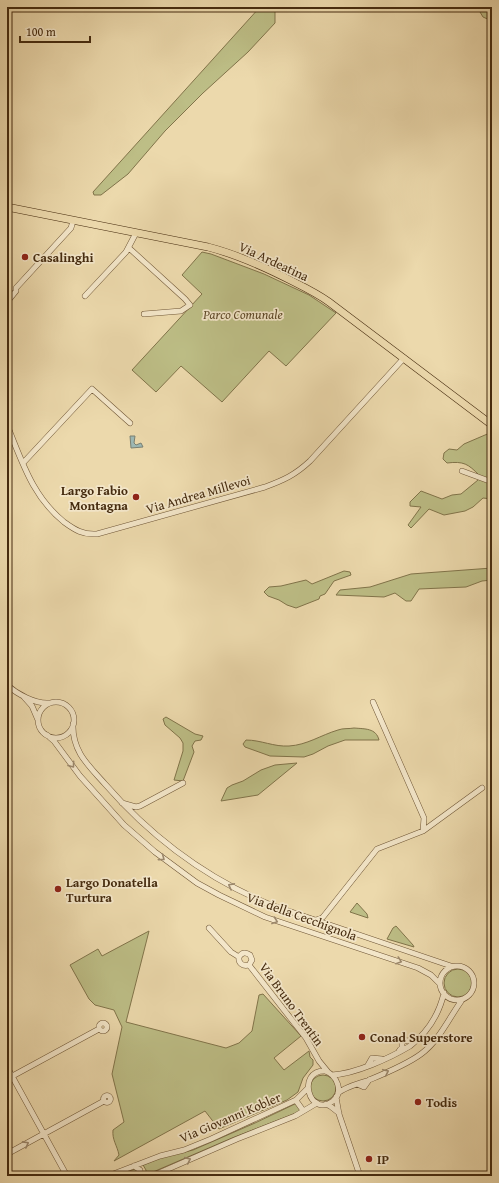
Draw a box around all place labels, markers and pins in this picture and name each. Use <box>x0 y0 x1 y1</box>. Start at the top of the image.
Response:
place label: Casalinghi <box>33 248 94 267</box>
marker: Casalinghi <box>20 252 30 262</box>
place label: Largo Fabio Montagna <box>61 481 128 515</box>
marker: Largo Fabio Montagna <box>131 492 141 502</box>
place label: Largo Donatella Turtura <box>66 873 158 907</box>
marker: Largo Donatella Turtura <box>53 884 63 894</box>
place label: Conad Superstore <box>370 1028 473 1047</box>
marker: Conad Superstore <box>357 1032 367 1042</box>
place label: Todis <box>426 1093 458 1112</box>
marker: Todis <box>413 1097 423 1107</box>
place label: IP <box>377 1150 389 1169</box>
marker: IP <box>364 1154 374 1164</box>

